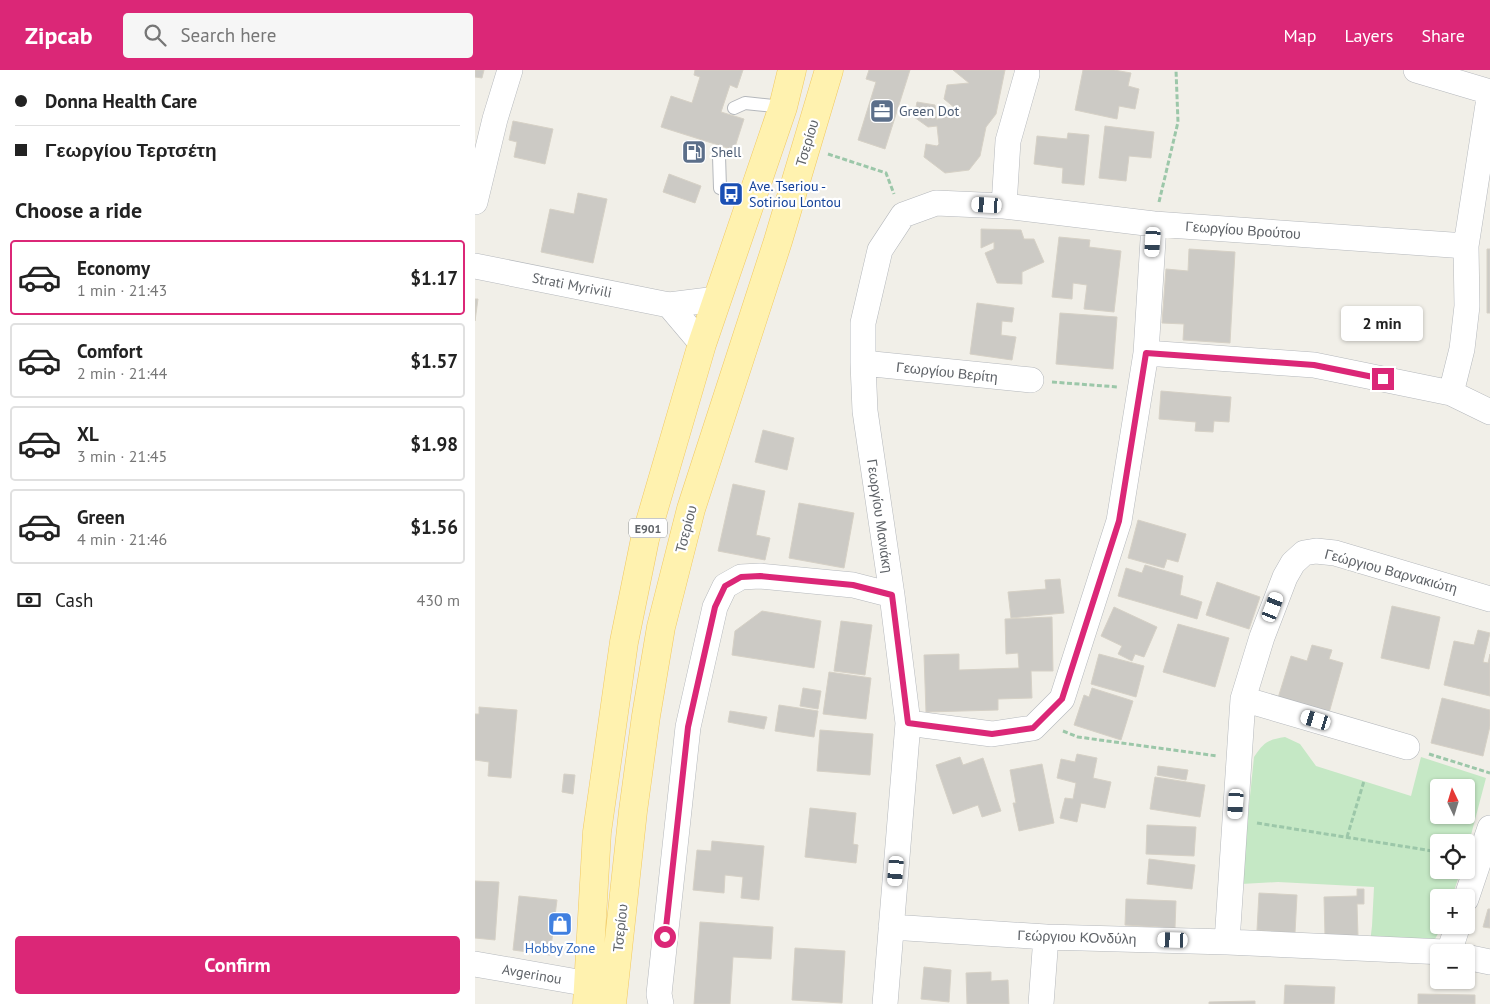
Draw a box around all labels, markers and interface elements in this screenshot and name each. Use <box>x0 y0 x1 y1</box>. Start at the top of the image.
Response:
search box <box>123 13 473 58</box>
text: Zipcab <box>25 20 93 51</box>
icon: search <box>141 21 169 49</box>
text: Search here <box>181 23 276 47</box>
text: Map <box>1284 24 1316 47</box>
text: Layers <box>1344 24 1393 47</box>
text: Share <box>1421 24 1465 47</box>
text: Donna Health Care <box>45 89 197 113</box>
office icon: Green Dot <box>869 98 895 124</box>
place label: Green Dot <box>899 102 959 120</box>
street label: Τσερίου <box>791 117 823 169</box>
text: Γεωργίου Τερτσέτη <box>45 138 217 162</box>
fuel station icon: Shell <box>681 139 707 165</box>
place label: Shell <box>711 143 741 161</box>
place label: Ave. Tseriou - Sotiriou Lontou <box>749 177 841 211</box>
bus stop icon: Ave. Tseriou - Sotiriou Lontou <box>718 181 744 207</box>
text: Choose a ride <box>15 196 142 224</box>
car <box>971 197 1002 213</box>
street label: Γεωργίου Βρούτου <box>1185 217 1301 243</box>
car <box>1144 227 1161 257</box>
icon: car <box>17 255 62 300</box>
text: Economy <box>77 256 150 280</box>
text: $1.17 <box>410 266 458 290</box>
street label: Strati Myrivili <box>531 268 613 302</box>
text: 1 min · 21:43 <box>77 280 167 300</box>
callout: 2 min <box>1342 306 1424 342</box>
text: 2 min <box>1362 313 1402 333</box>
icon: car <box>17 338 62 383</box>
text: Comfort <box>77 339 143 363</box>
text: $1.57 <box>410 349 458 373</box>
street label: Γεωργίου Βερίτη <box>895 358 999 386</box>
text: 2 min · 21:44 <box>77 363 167 383</box>
route end <box>1372 368 1394 390</box>
icon: car <box>17 421 62 466</box>
text: XL <box>77 422 99 446</box>
text: $1.98 <box>410 432 458 456</box>
text: 3 min · 21:45 <box>77 446 167 466</box>
street label: Γεωργίου Μανιάκη <box>863 458 897 574</box>
street label: Τσερίου <box>671 503 701 555</box>
icon: car <box>17 504 62 549</box>
text: Green <box>77 505 125 529</box>
text: $1.56 <box>410 515 458 539</box>
road number: E901 <box>629 518 667 538</box>
text: 4 min · 21:46 <box>77 529 167 549</box>
street label: Γεώργιου Βαρνακιώτη <box>1323 545 1459 597</box>
icon: cash <box>15 586 43 614</box>
text: Cash <box>55 588 93 612</box>
text: 430 m <box>417 590 460 610</box>
car <box>1260 590 1285 624</box>
car <box>1299 708 1332 732</box>
north arrow <box>1430 779 1475 824</box>
map controls <box>1430 779 1475 989</box>
car <box>1227 789 1244 819</box>
button: locate <box>1430 834 1475 879</box>
car <box>887 855 904 887</box>
button: + <box>1430 889 1475 934</box>
street label: Τσερίου <box>609 903 631 953</box>
shop icon: Hobby Zone <box>547 911 573 937</box>
route start <box>654 926 676 948</box>
street label: Γεώργιου ΚΟνδύλη <box>1017 926 1137 948</box>
car <box>1157 932 1188 948</box>
button: Confirm <box>15 936 460 994</box>
place label: Hobby Zone <box>525 939 595 957</box>
button: − <box>1430 944 1475 989</box>
street label: Avgerinou <box>501 960 563 988</box>

